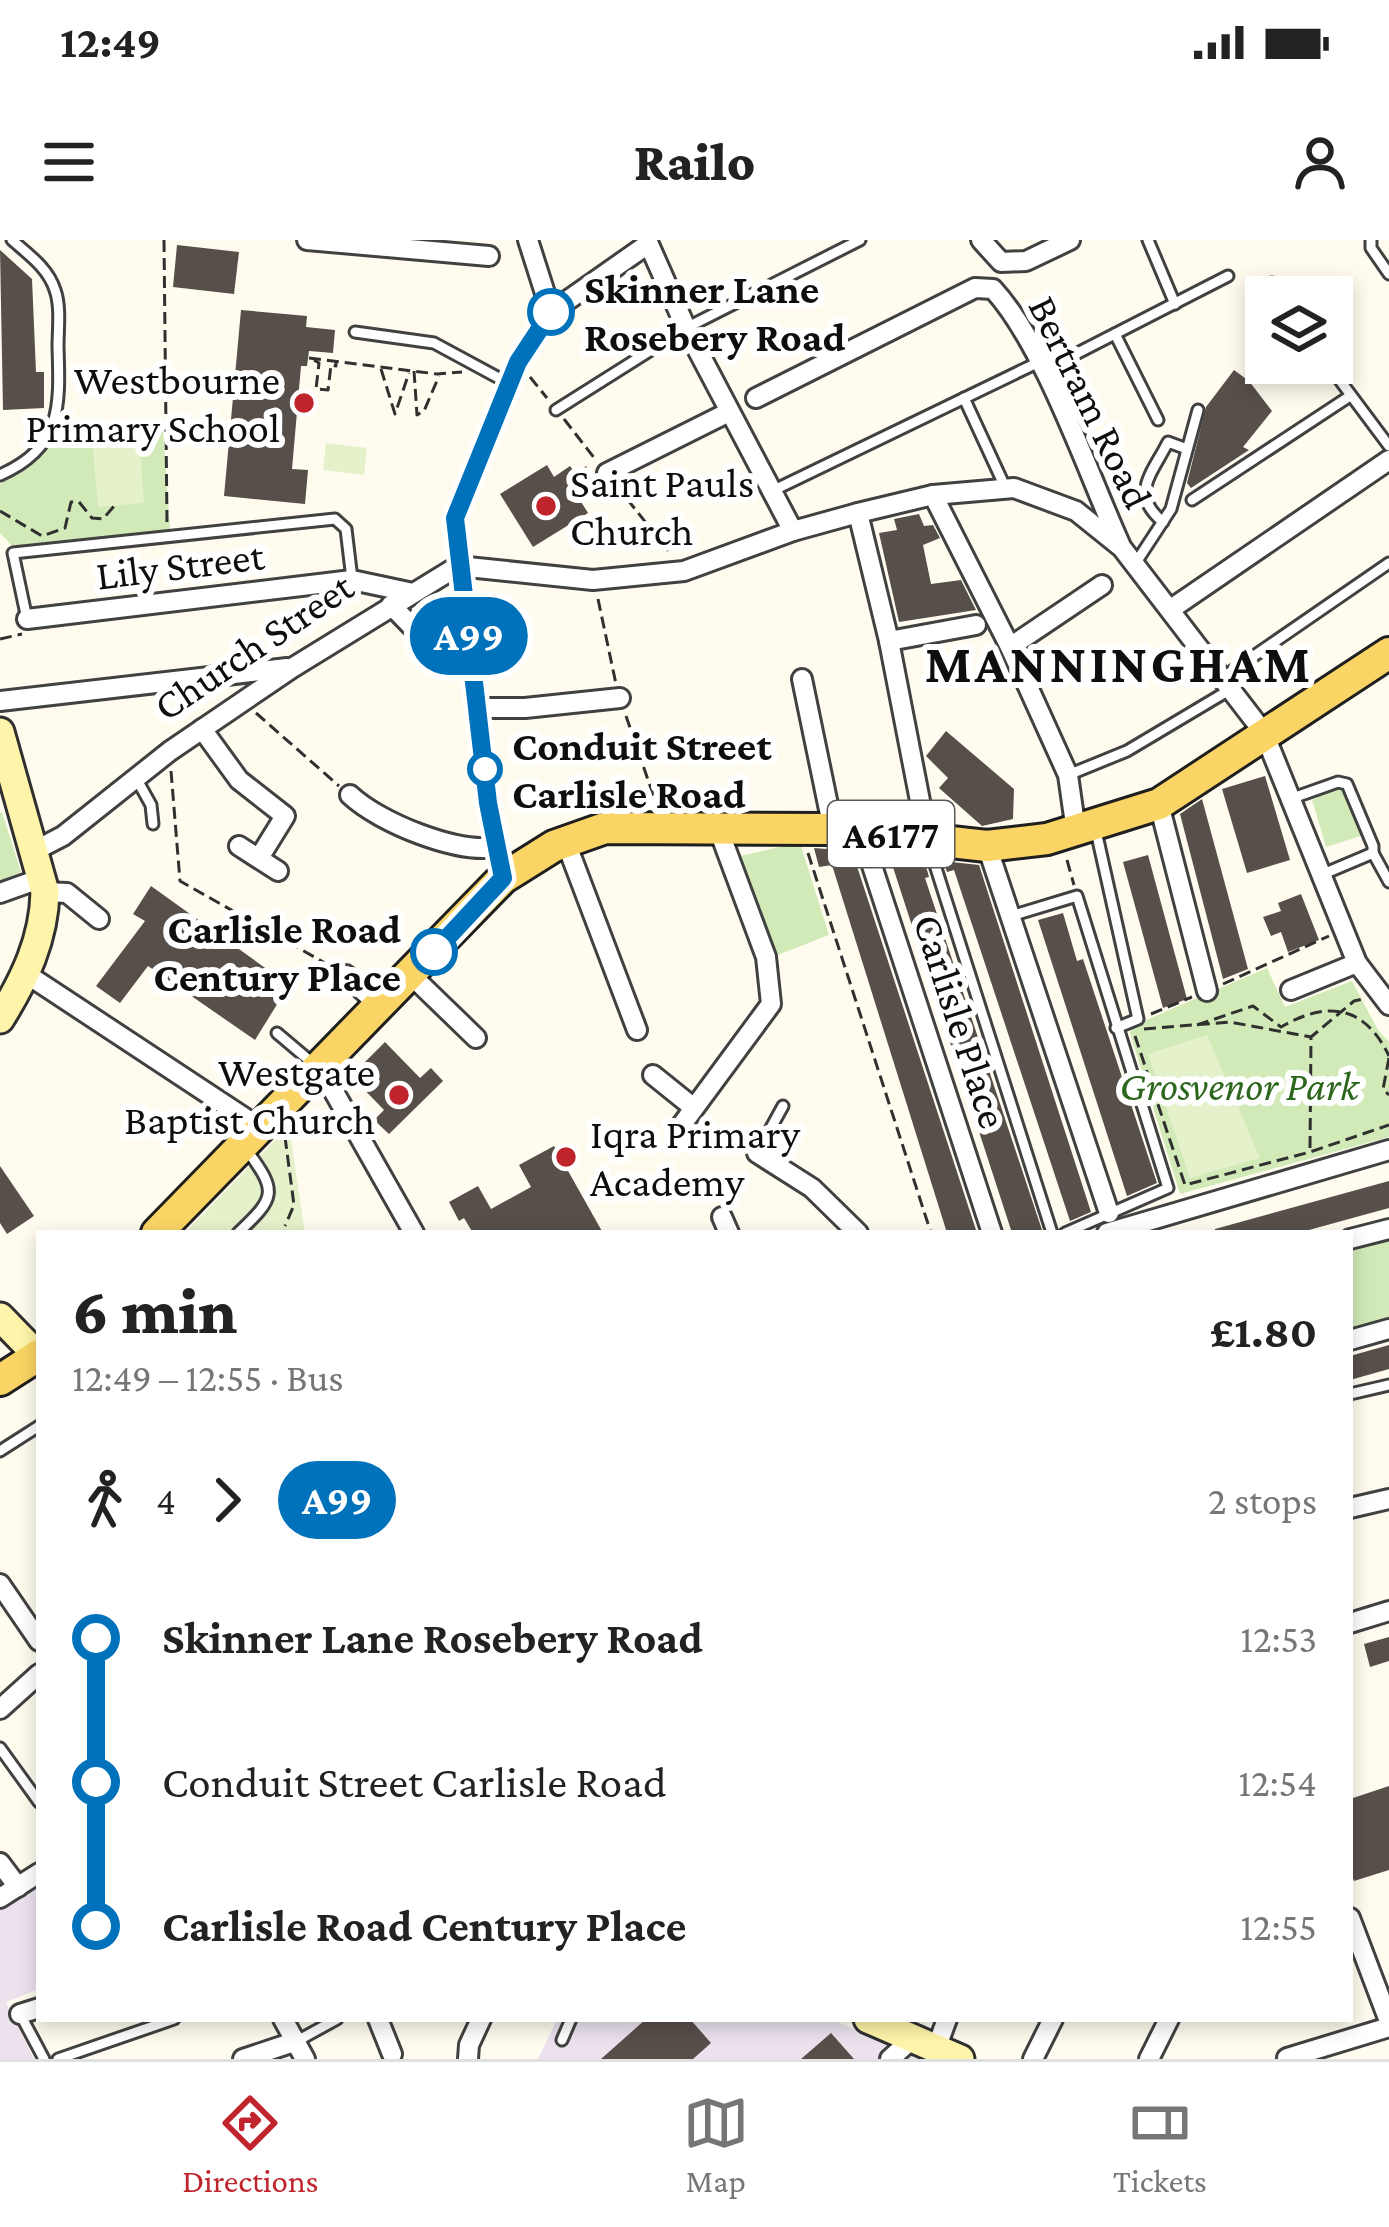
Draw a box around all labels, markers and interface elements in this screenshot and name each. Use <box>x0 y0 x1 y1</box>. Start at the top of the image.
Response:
text: 12:49 <box>60 17 161 67</box>
icon: menu <box>36 129 102 195</box>
icon: person <box>1287 129 1353 195</box>
text: Railo <box>634 132 755 192</box>
place label: Skinner Lane Rosebery Road <box>584 265 845 360</box>
map controls <box>1245 276 1353 384</box>
button: layers <box>1245 276 1353 384</box>
street label: Bertram Road <box>1019 288 1163 516</box>
marker: Skinner Lane Rosebery Road <box>529 290 573 334</box>
place label: Westbourne Primary School <box>25 356 280 451</box>
marker: Westbourne Primary School <box>291 390 317 416</box>
place label: Saint Pauls Church <box>570 459 754 554</box>
marker: Saint Pauls Church <box>533 493 559 519</box>
street label: Lily Street <box>93 531 268 599</box>
street label: Church Street <box>145 562 362 730</box>
line badge: A99 <box>400 597 538 675</box>
text: A99 <box>434 612 504 659</box>
district label: MANNINGHAM <box>925 634 1313 694</box>
place label: Conduit Street Carlisle Road <box>512 722 772 817</box>
marker: Conduit Street Carlisle Road <box>469 753 501 785</box>
road number: A6177 <box>828 801 954 867</box>
place label: Carlisle Road Century Place <box>153 905 401 1000</box>
street label: Carlisle Place <box>904 908 1018 1134</box>
marker: Carlisle Road Century Place <box>412 930 456 974</box>
place label: Westgate Baptist Church <box>124 1048 375 1143</box>
park label: Grosvenor Park <box>1119 1062 1360 1109</box>
marker: Westgate Baptist Church <box>386 1082 412 1108</box>
place label: Iqra Primary Academy <box>590 1110 801 1205</box>
marker: Iqra Primary Academy <box>553 1144 579 1170</box>
text: 6 min <box>72 1274 237 1347</box>
text: £1.80 <box>1210 1307 1317 1357</box>
text: 12:49 – 12:55 · Bus <box>72 1356 344 1399</box>
icon: walk <box>72 1467 138 1533</box>
icon: forward <box>194 1467 260 1533</box>
text: A99 <box>302 1476 372 1523</box>
text: 4 <box>156 1479 176 1522</box>
text: 2 stops <box>1208 1479 1317 1522</box>
text: Skinner Lane Rosebery Road <box>162 1613 703 1663</box>
text: 12:53 <box>1240 1617 1317 1660</box>
text: Conduit Street Carlisle Road <box>162 1757 667 1807</box>
text: 12:54 <box>1238 1761 1317 1804</box>
text: Carlisle Road Century Place <box>162 1901 686 1951</box>
text: 12:55 <box>1240 1905 1317 1948</box>
tab: Directions <box>182 2090 319 2199</box>
tab: Map <box>683 2090 749 2199</box>
tab: Tickets <box>1113 2090 1207 2199</box>

